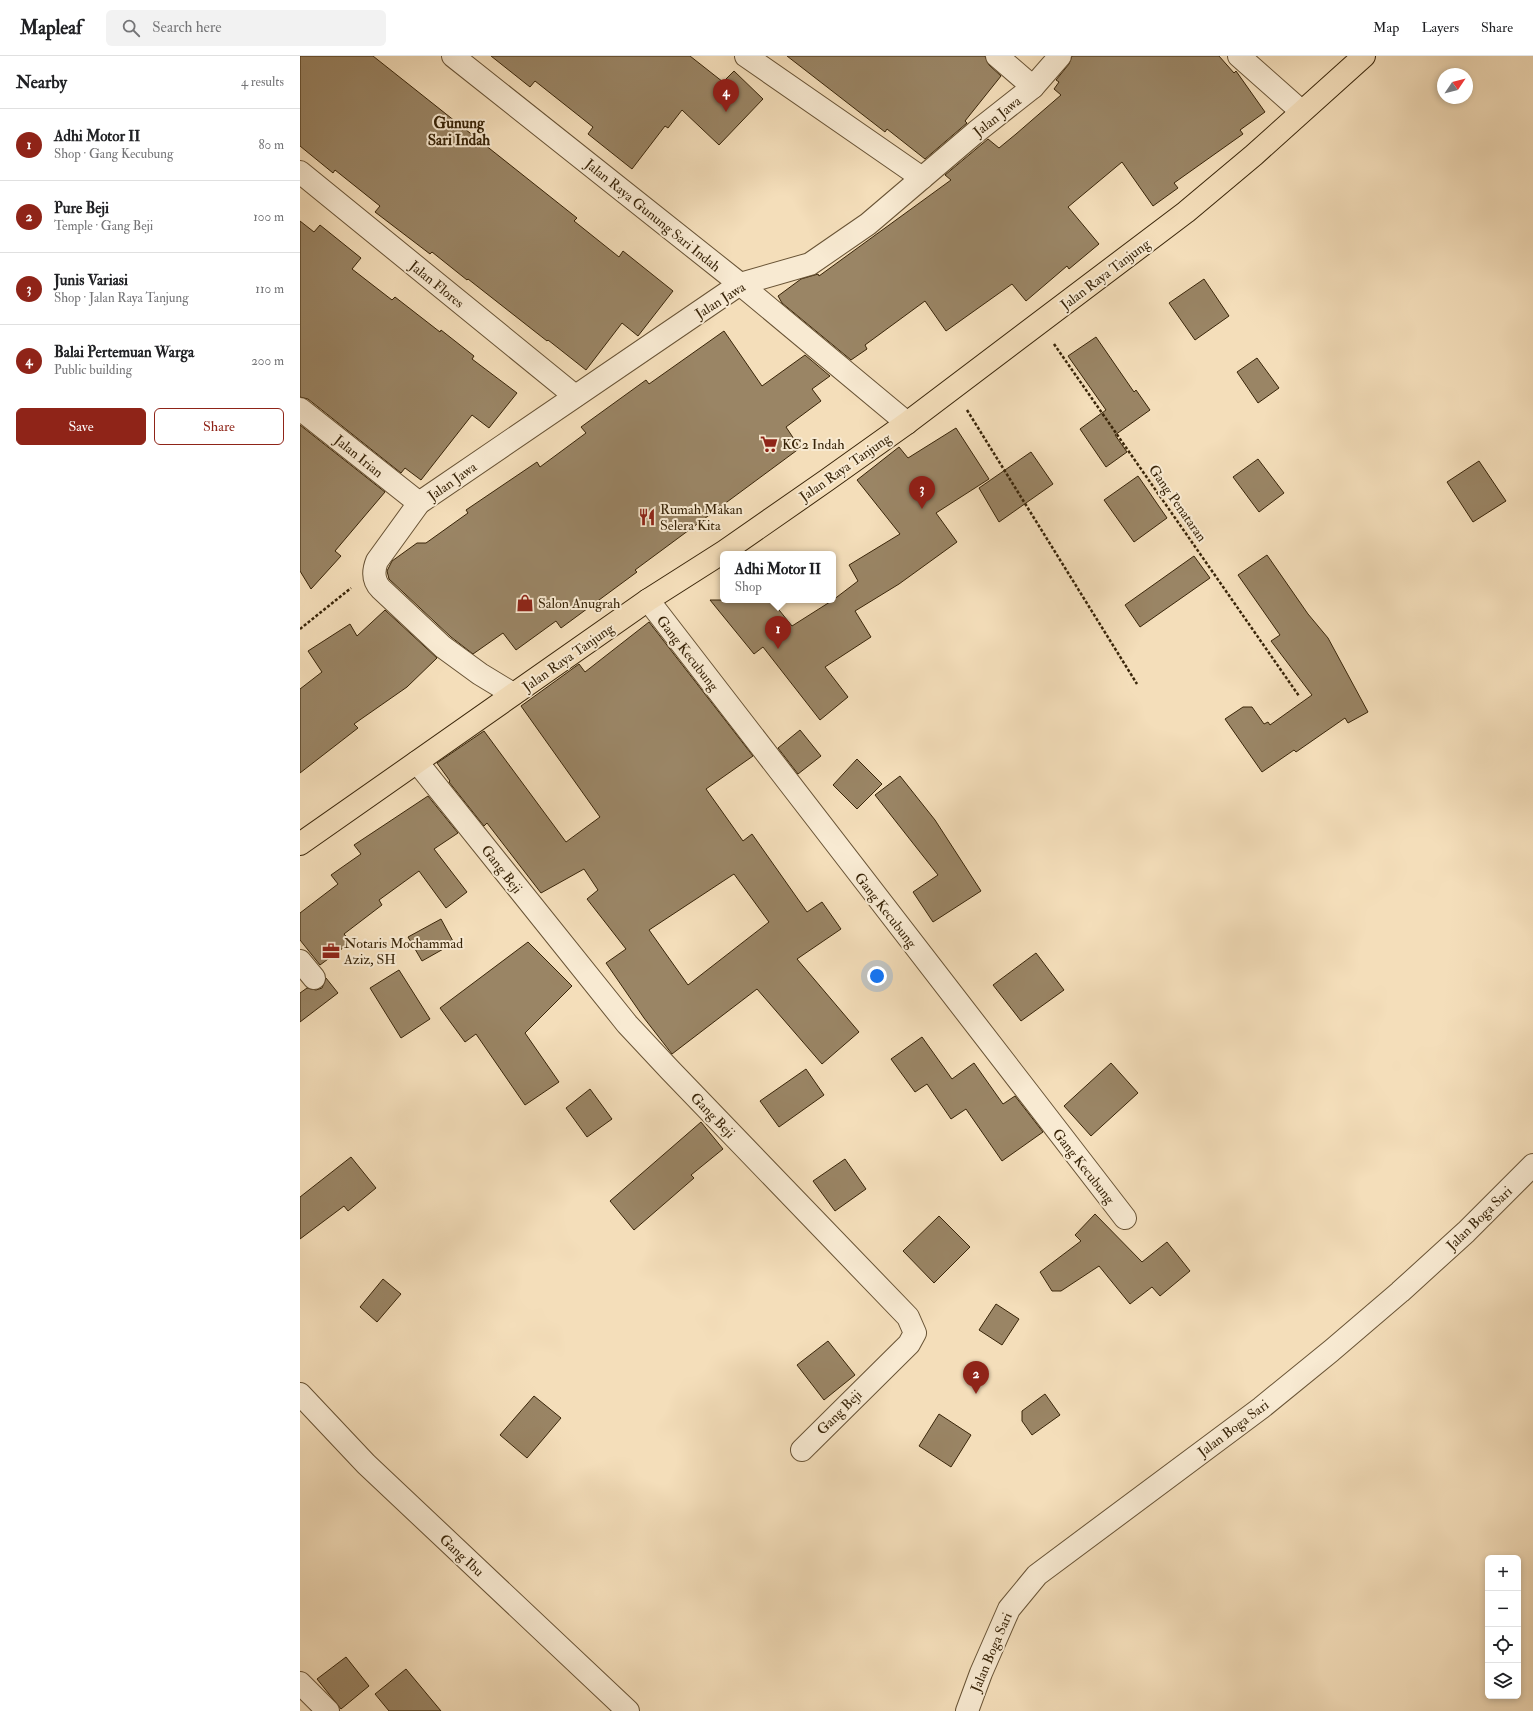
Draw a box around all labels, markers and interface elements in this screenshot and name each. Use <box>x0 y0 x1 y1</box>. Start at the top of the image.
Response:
search box <box>106 10 386 46</box>
text: Mapleaf <box>20 16 82 40</box>
icon: search <box>120 17 142 39</box>
text: Search here <box>152 18 222 37</box>
text: Map <box>1373 19 1399 36</box>
text: Layers <box>1421 19 1459 36</box>
text: Share <box>1481 19 1513 36</box>
north arrow <box>1437 68 1473 104</box>
text: Nearby <box>16 72 67 93</box>
text: 4 results <box>241 74 284 90</box>
pin: 4 <box>713 79 739 112</box>
street label: Jalan Jawa <box>969 92 1025 141</box>
district label: Gunung Sari Indah <box>428 114 490 150</box>
text: Adhi Motor II <box>54 127 140 146</box>
text: 1 <box>27 137 31 153</box>
text: 80 m <box>258 137 284 153</box>
text: Shop · Gang Kecubung <box>54 146 173 162</box>
street label: Jalan Raya Gunung Sari Indah <box>580 155 725 277</box>
text: Pure Beji <box>54 199 109 218</box>
text: 2 <box>26 209 32 225</box>
text: 100 m <box>253 209 284 225</box>
text: Temple · Gang Beji <box>54 218 153 234</box>
street label: Jalan Raya Tanjung <box>1056 235 1155 315</box>
street label: Jalan Flores <box>405 257 468 312</box>
text: Junis Variasi <box>54 271 128 290</box>
street label: Jalan Jawa <box>691 278 749 323</box>
text: 3 <box>27 281 32 297</box>
text: 110 m <box>255 281 284 297</box>
text: Shop · Jalan Raya Tanjung <box>54 290 189 306</box>
text: Balai Pertemuan Warga <box>54 343 194 362</box>
text: 4 <box>25 353 33 369</box>
text: 200 m <box>251 353 284 369</box>
text: Public building <box>54 362 132 378</box>
button: Save <box>16 408 146 445</box>
button: Share <box>154 408 284 445</box>
street label: Jalan Raya Tanjung <box>796 429 896 507</box>
street label: Jalan Irian <box>330 431 387 481</box>
supermarket icon: KC2 Indah <box>759 434 779 454</box>
place label: KC2 Indah <box>782 436 845 453</box>
street label: Jalan Jawa <box>424 458 480 505</box>
street label: Gang Penataran <box>1145 462 1210 545</box>
pin: 3 <box>909 476 935 509</box>
place label: Rumah Makan Selera Kita <box>660 501 743 534</box>
restaurant icon: Rumah Makan Selera Kita <box>637 507 657 527</box>
popup <box>720 551 836 603</box>
text: Adhi Motor II <box>735 560 821 579</box>
text: Shop <box>735 579 762 595</box>
shop icon: Salon Anugrah <box>515 593 535 613</box>
place label: Salon Anugrah <box>538 595 621 612</box>
street label: Gang Kecubung <box>653 612 723 695</box>
pin: 1 <box>765 616 791 649</box>
street label: Jalan Raya Tanjung <box>519 619 619 697</box>
street label: Gang Beji <box>477 842 526 897</box>
street label: Gang Kecubung <box>851 869 921 952</box>
place label: Notaris Mochammad Aziz, SH <box>343 935 463 968</box>
office icon: Notaris Mochammad Aziz, SH <box>321 941 341 961</box>
your location <box>867 966 887 986</box>
street label: Gang Beji <box>687 1089 739 1142</box>
street label: Gang Kecubung <box>1049 1125 1119 1208</box>
street label: Jalan Boga Sari <box>1442 1183 1516 1255</box>
pin: 2 <box>963 1361 989 1394</box>
street label: Gang Beji <box>813 1386 866 1438</box>
street label: Jalan Boga Sari <box>1194 1396 1272 1461</box>
street label: Gang Ibu <box>436 1531 487 1580</box>
map controls <box>1485 1555 1521 1699</box>
button: + <box>1485 1555 1521 1591</box>
button: − <box>1485 1591 1521 1627</box>
street label: Jalan Boga Sari <box>967 1610 1016 1695</box>
button: locate <box>1485 1627 1521 1663</box>
button: layers <box>1485 1663 1521 1699</box>

